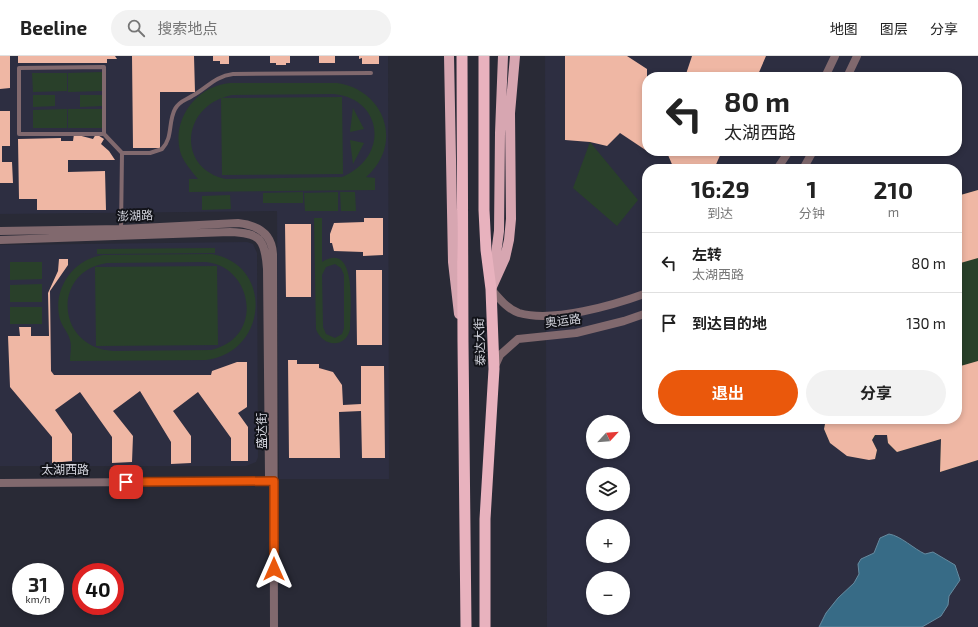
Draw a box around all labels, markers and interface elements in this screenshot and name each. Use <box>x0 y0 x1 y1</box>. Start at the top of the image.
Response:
search box <box>111 10 391 46</box>
text: Beeline <box>20 16 87 39</box>
icon: search <box>125 17 147 39</box>
text: 搜索地点 <box>157 19 217 37</box>
text: 地图 <box>830 20 858 37</box>
text: 图层 <box>880 20 908 37</box>
text: 分享 <box>930 20 958 37</box>
text: 80 m <box>724 84 790 118</box>
icon: left <box>658 88 710 140</box>
text: 太湖西路 <box>724 121 796 143</box>
text: 16:29 <box>691 174 750 203</box>
text: 1 <box>806 174 817 203</box>
text: 210 <box>874 175 913 204</box>
text: m <box>888 204 899 220</box>
text: 到达 <box>707 205 733 221</box>
text: 分钟 <box>799 205 825 221</box>
street label: 澎湖路 <box>117 207 153 223</box>
text: 左转 <box>692 245 722 263</box>
icon: left <box>658 252 680 274</box>
text: 80 m <box>911 254 946 272</box>
text: 太湖西路 <box>692 266 744 282</box>
street label: 奥运路 <box>544 311 582 329</box>
icon: arrive <box>658 312 680 334</box>
text: 到达目的地 <box>692 314 767 332</box>
text: 130 m <box>906 314 946 332</box>
street label: 泰达大街 <box>471 318 487 366</box>
button: 退出 <box>658 370 798 416</box>
button: 分享 <box>806 370 946 416</box>
street label: 盛达街 <box>254 413 268 449</box>
north arrow <box>586 415 630 459</box>
map controls <box>586 415 630 615</box>
street label: 太湖西路 <box>41 462 89 476</box>
pin <box>109 465 143 499</box>
button: layers <box>586 467 630 511</box>
icon: arrive <box>115 471 137 493</box>
button: + <box>586 519 630 563</box>
position arrow <box>253 548 295 590</box>
speed limit sign: 40 <box>72 563 124 615</box>
button: − <box>586 571 630 615</box>
text: 31 <box>28 572 48 596</box>
text: km/h <box>26 593 50 605</box>

